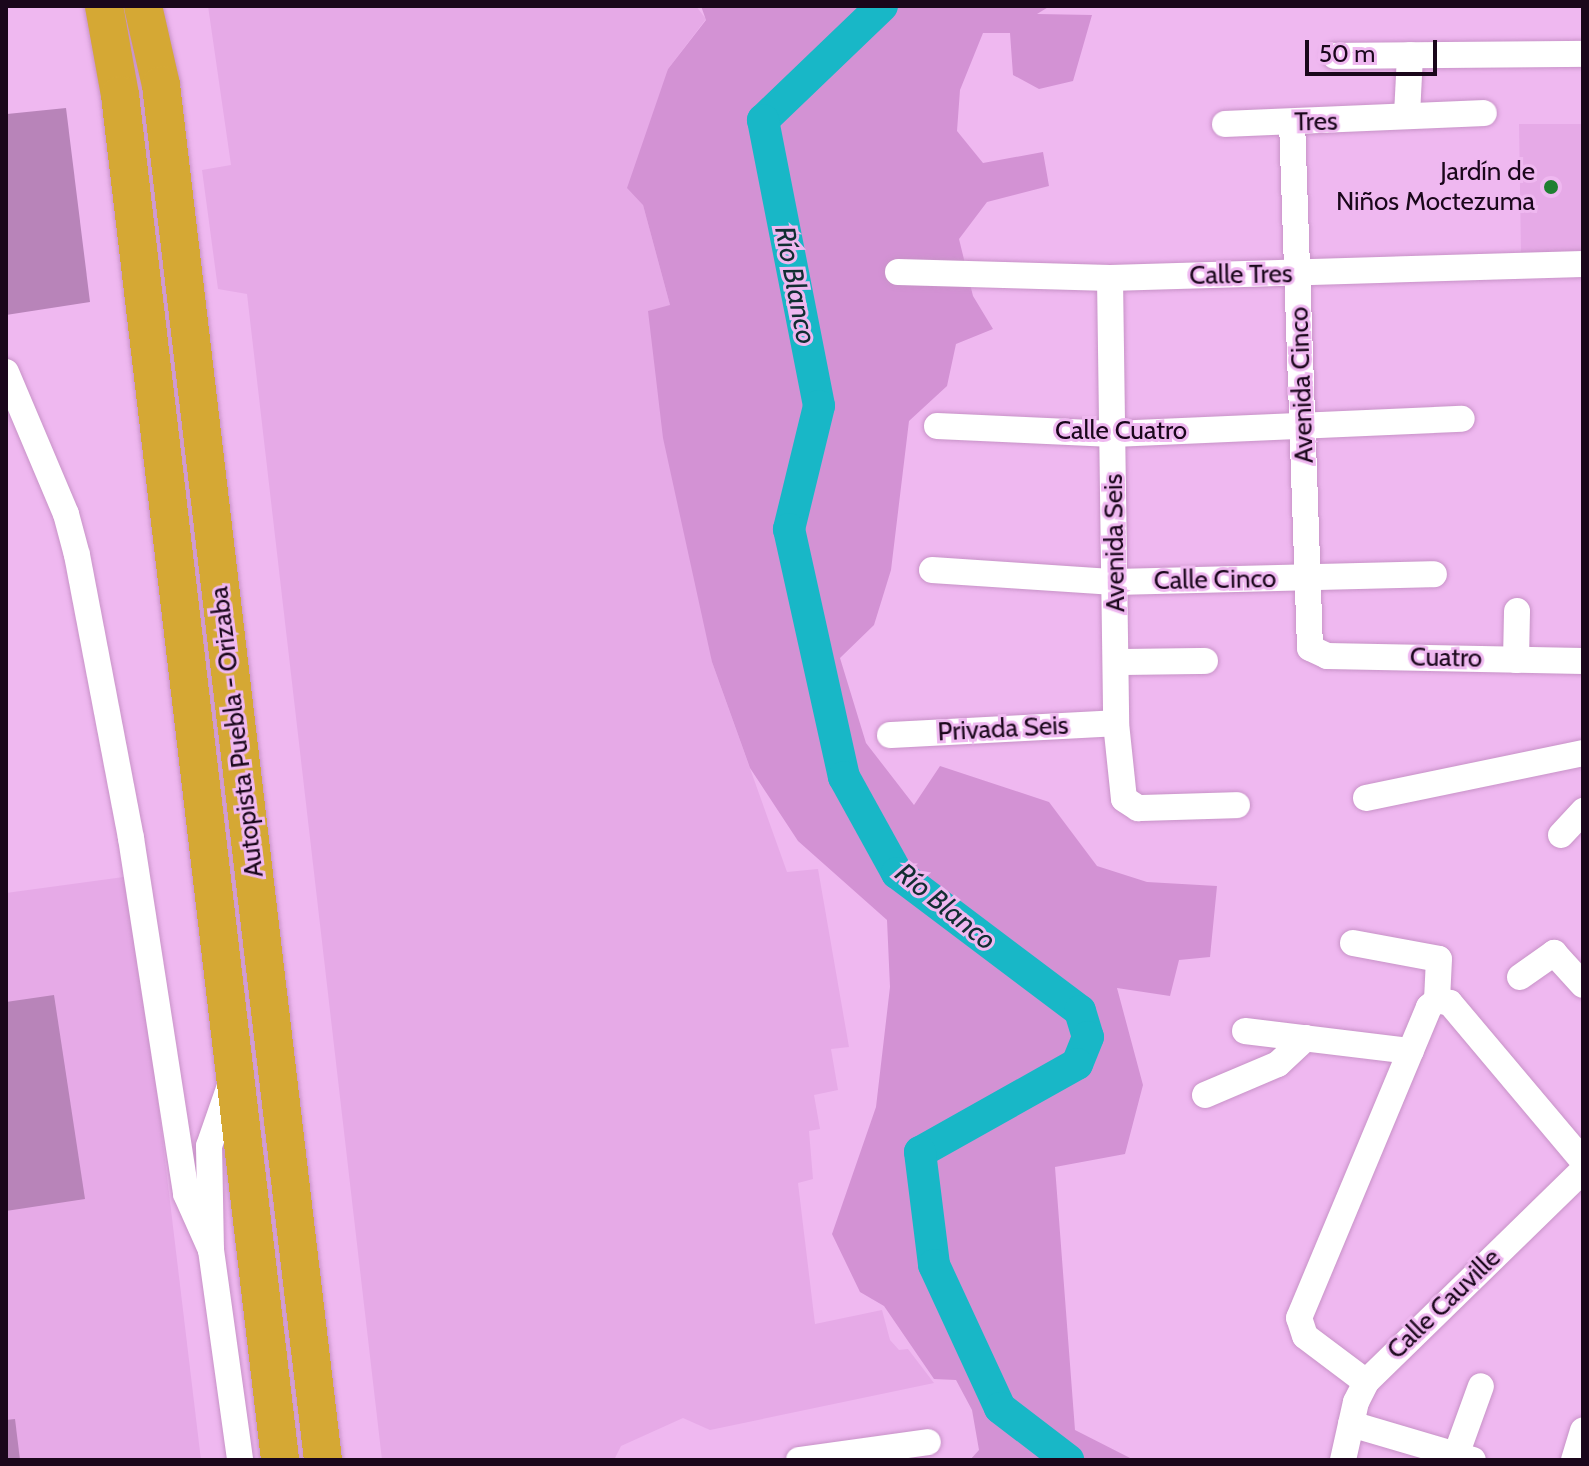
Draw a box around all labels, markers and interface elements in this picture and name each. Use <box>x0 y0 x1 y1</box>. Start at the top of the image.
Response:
scale bar <box>1309 24 1441 74</box>
text: 50 m <box>1319 39 1375 68</box>
street label: Tres <box>1294 106 1338 138</box>
place label: Jardín de Niños Moctezuma <box>1336 156 1535 218</box>
marker: Jardín de Niños Moctezuma <box>1542 178 1560 196</box>
water label: Río Blanco <box>768 223 824 347</box>
street label: Calle Tres <box>1189 259 1293 291</box>
street label: Avenida Cinco <box>1284 306 1320 464</box>
street label: Calle Cuatro <box>1055 415 1187 447</box>
street label: Avenida Seis <box>1098 473 1132 613</box>
street label: Calle Cinco <box>1153 563 1277 597</box>
street label: Autopista Puebla - Orizaba <box>204 585 270 879</box>
street label: Cuatro <box>1410 642 1482 674</box>
street label: Privada Seis <box>937 710 1069 748</box>
water label: Río Blanco <box>889 855 1003 957</box>
street label: Calle Cauville <box>1381 1242 1507 1366</box>

